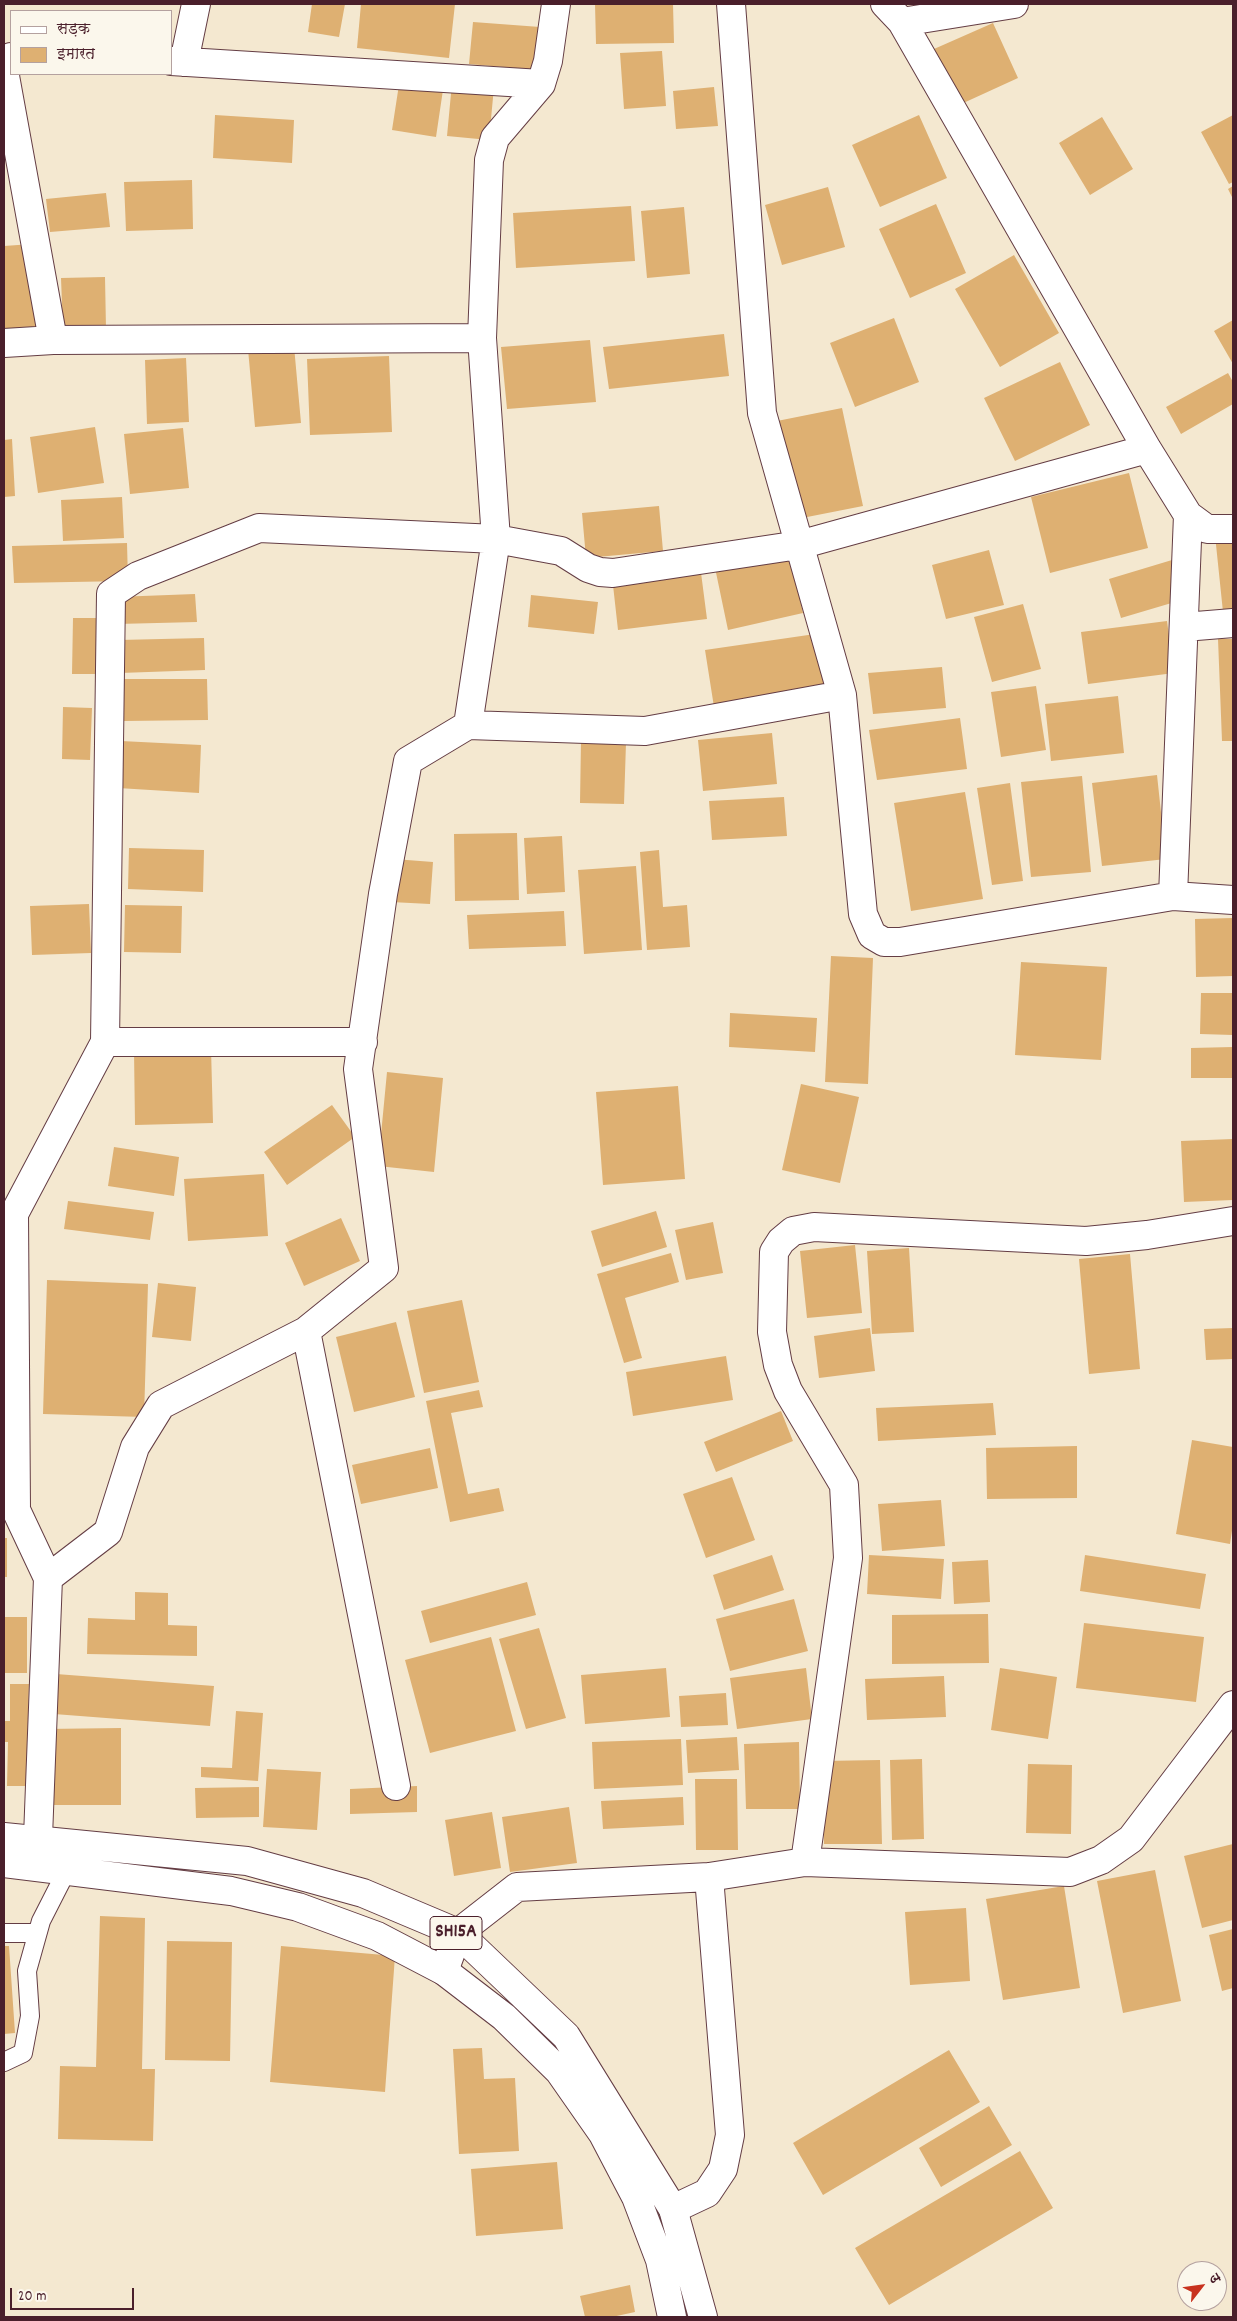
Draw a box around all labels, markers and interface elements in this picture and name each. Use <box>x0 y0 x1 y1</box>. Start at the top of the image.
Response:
legend <box>10 10 172 75</box>
text: सड़क <box>57 19 90 41</box>
text: इमारत <box>57 44 95 66</box>
road number: SH15A <box>430 1916 482 1950</box>
north arrow <box>1177 2261 1227 2311</box>
text: उ <box>1203 2271 1225 2287</box>
scale bar <box>12 2278 136 2310</box>
text: 20 m <box>18 2286 46 2308</box>

